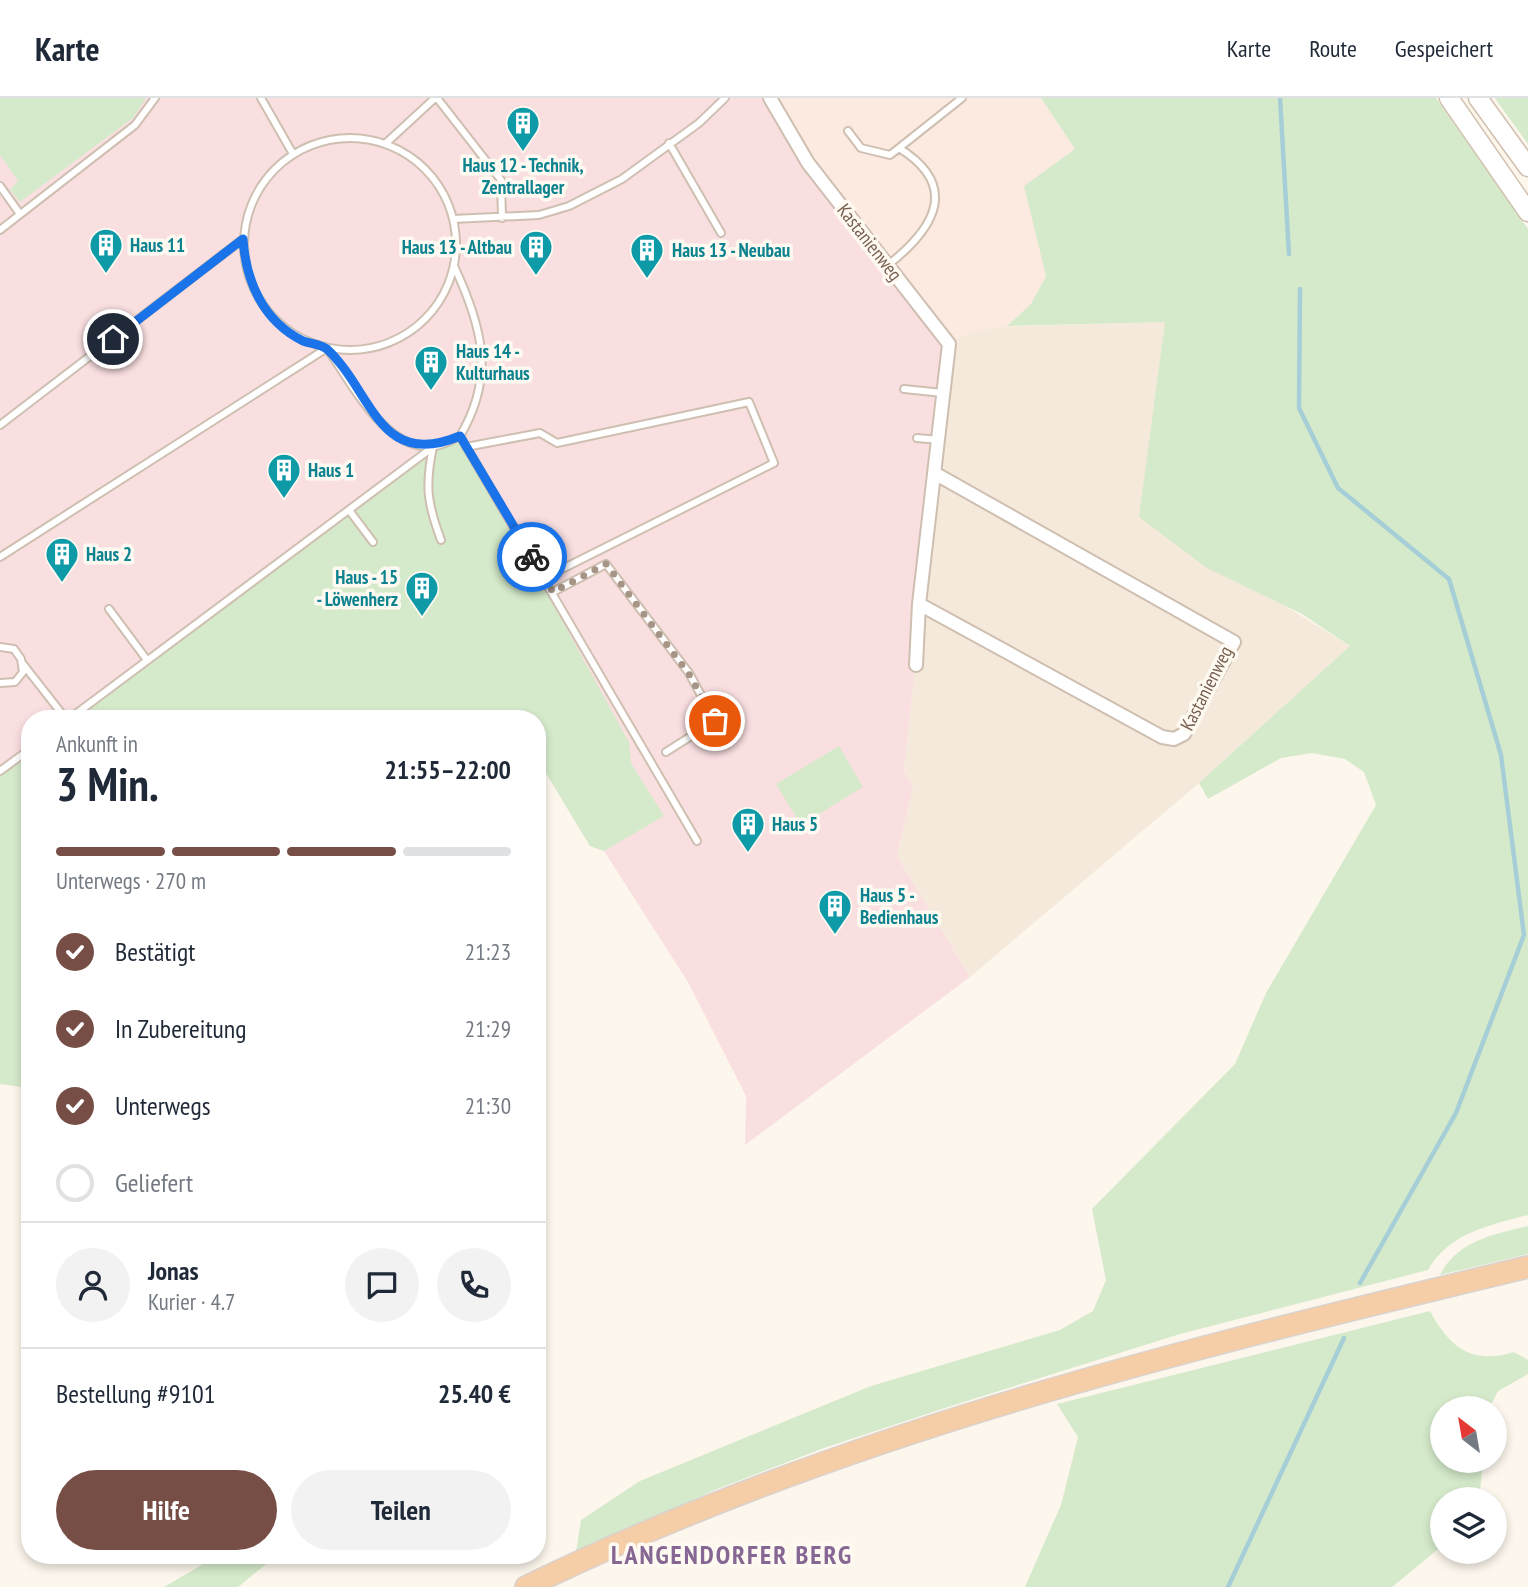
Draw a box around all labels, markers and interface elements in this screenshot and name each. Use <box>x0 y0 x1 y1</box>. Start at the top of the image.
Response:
text: Karte <box>35 27 100 70</box>
text: Karte <box>1227 33 1271 64</box>
text: Route <box>1309 33 1357 64</box>
text: Gespeichert <box>1395 33 1493 64</box>
building icon: Haus 12 - Technik, Zentrallager <box>504 104 542 153</box>
place label: Haus 12 - Technik, Zentrallager <box>462 153 584 199</box>
street label: Kastanienweg <box>832 199 908 285</box>
building icon: Haus 11 <box>87 226 125 275</box>
building icon: Haus 13 - Altbau <box>517 228 555 277</box>
building icon: Haus 13 - Neubau <box>628 231 666 280</box>
place label: Haus 11 <box>130 233 185 257</box>
place label: Haus 13 - Altbau <box>402 235 512 259</box>
place label: Haus 13 - Neubau <box>672 238 790 262</box>
pin <box>83 309 143 369</box>
icon: home <box>94 320 132 358</box>
place label: Haus 14 - Kulturhaus <box>456 339 530 385</box>
building icon: Haus 14 - Kulturhaus <box>412 343 450 392</box>
building icon: Haus 1 <box>265 451 303 500</box>
place label: Haus 1 <box>308 458 354 482</box>
courier <box>497 522 567 592</box>
building icon: Haus 2 <box>43 535 81 584</box>
icon: bike <box>513 538 551 576</box>
place label: Haus 2 <box>86 542 132 566</box>
place label: Haus - 15 - Löwenherz <box>316 565 398 611</box>
building icon: Haus - 15 - Löwenherz <box>403 569 441 618</box>
street label: Kastanienweg <box>1175 642 1237 734</box>
pin <box>685 691 745 751</box>
icon: bag <box>696 702 734 740</box>
text: Ankunft in <box>56 729 138 758</box>
text: 21:55–22:00 <box>384 753 511 786</box>
text: 3 Min. <box>56 754 159 814</box>
building icon: Haus 5 <box>729 805 767 854</box>
place label: Haus 5 <box>772 812 818 836</box>
text: Unterwegs · 270 m <box>56 866 206 895</box>
place label: Haus 5 - Bedienhaus <box>860 883 939 929</box>
building icon: Haus 5 - Bedienhaus <box>816 887 854 936</box>
icon: check <box>56 933 94 971</box>
text: Bestätigt <box>115 935 196 968</box>
text: 21:23 <box>465 937 511 966</box>
icon: check <box>56 1010 94 1048</box>
text: In Zubereitung <box>115 1012 246 1045</box>
text: 21:29 <box>465 1014 511 1043</box>
icon: check <box>56 1087 94 1125</box>
text: Unterwegs <box>115 1089 210 1122</box>
text: 21:30 <box>465 1091 511 1120</box>
text: Geliefert <box>115 1166 193 1199</box>
button: person <box>56 1248 130 1322</box>
button: chat <box>345 1248 419 1322</box>
button: phone <box>437 1248 511 1322</box>
text: Jonas <box>148 1254 199 1287</box>
text: Kurier · 4.7 <box>148 1287 235 1316</box>
text: Bestellung #9101 <box>56 1377 216 1410</box>
text: 25.40 € <box>438 1377 511 1410</box>
north arrow <box>1430 1396 1507 1474</box>
map controls <box>1430 1396 1507 1564</box>
button: Hilfe <box>56 1470 277 1550</box>
button: Teilen <box>291 1470 511 1550</box>
button: layers <box>1430 1487 1507 1564</box>
district label: LANGENDORFER BERG <box>611 1538 853 1571</box>

